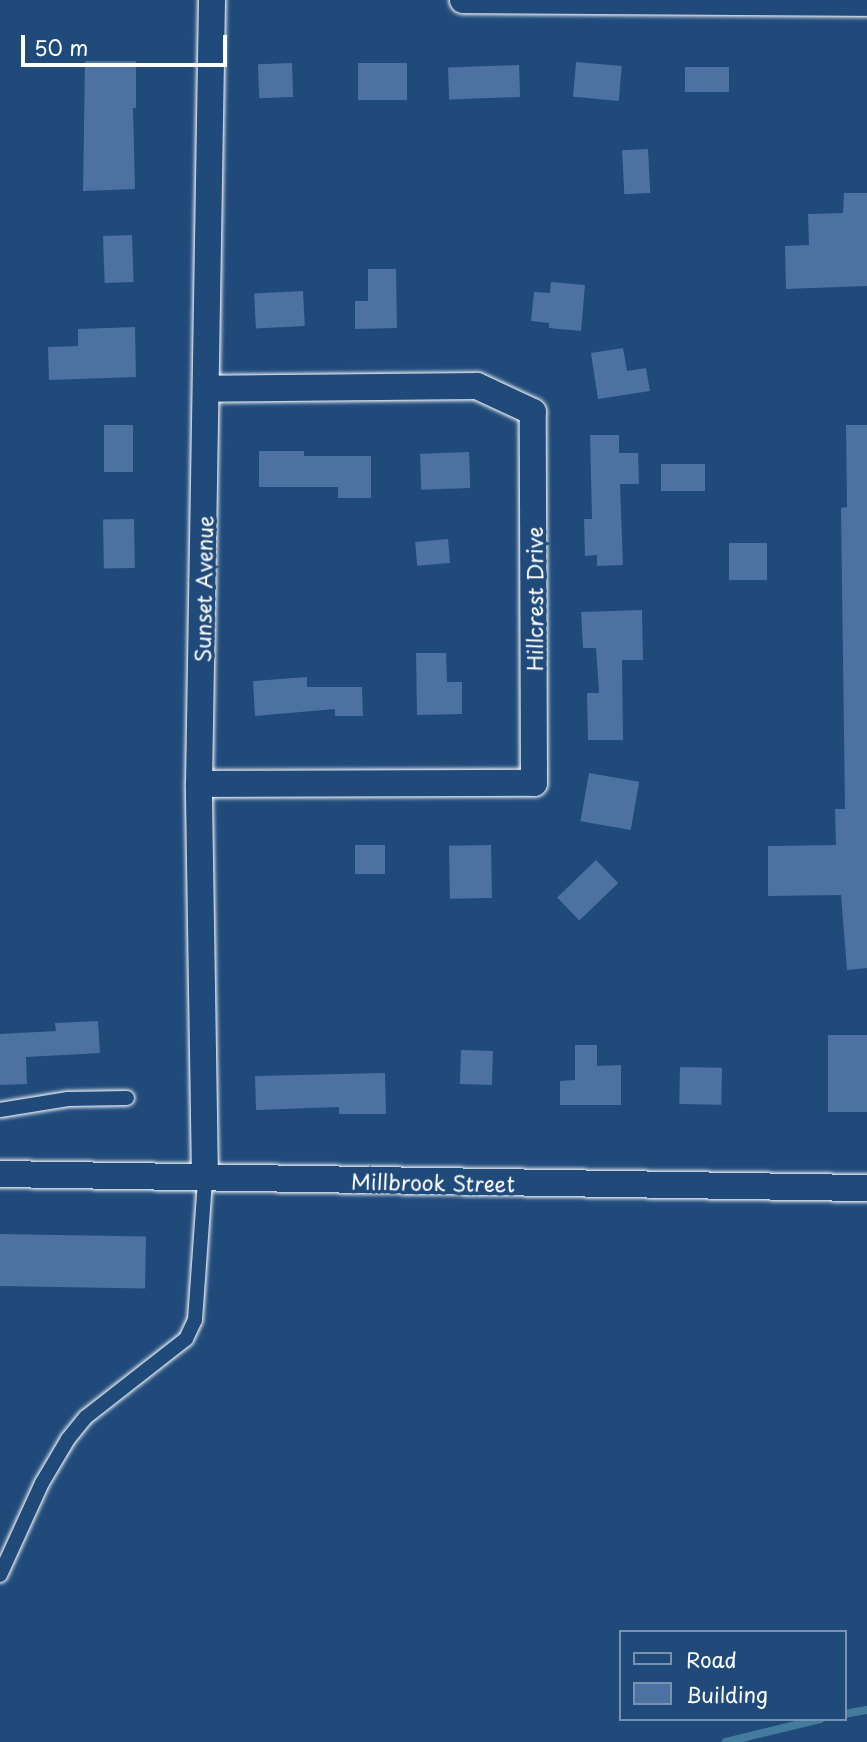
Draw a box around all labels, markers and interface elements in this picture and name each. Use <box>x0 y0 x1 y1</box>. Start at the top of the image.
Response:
scale bar <box>24 21 231 65</box>
text: 50 m <box>34 31 88 63</box>
street label: Sunset Avenue <box>189 515 217 663</box>
street label: Hillcrest Drive <box>521 527 547 671</box>
street label: Millbrook Street <box>351 1168 515 1196</box>
legend <box>618 1630 846 1721</box>
text: Road <box>686 1643 737 1675</box>
text: Building <box>686 1678 768 1710</box>

